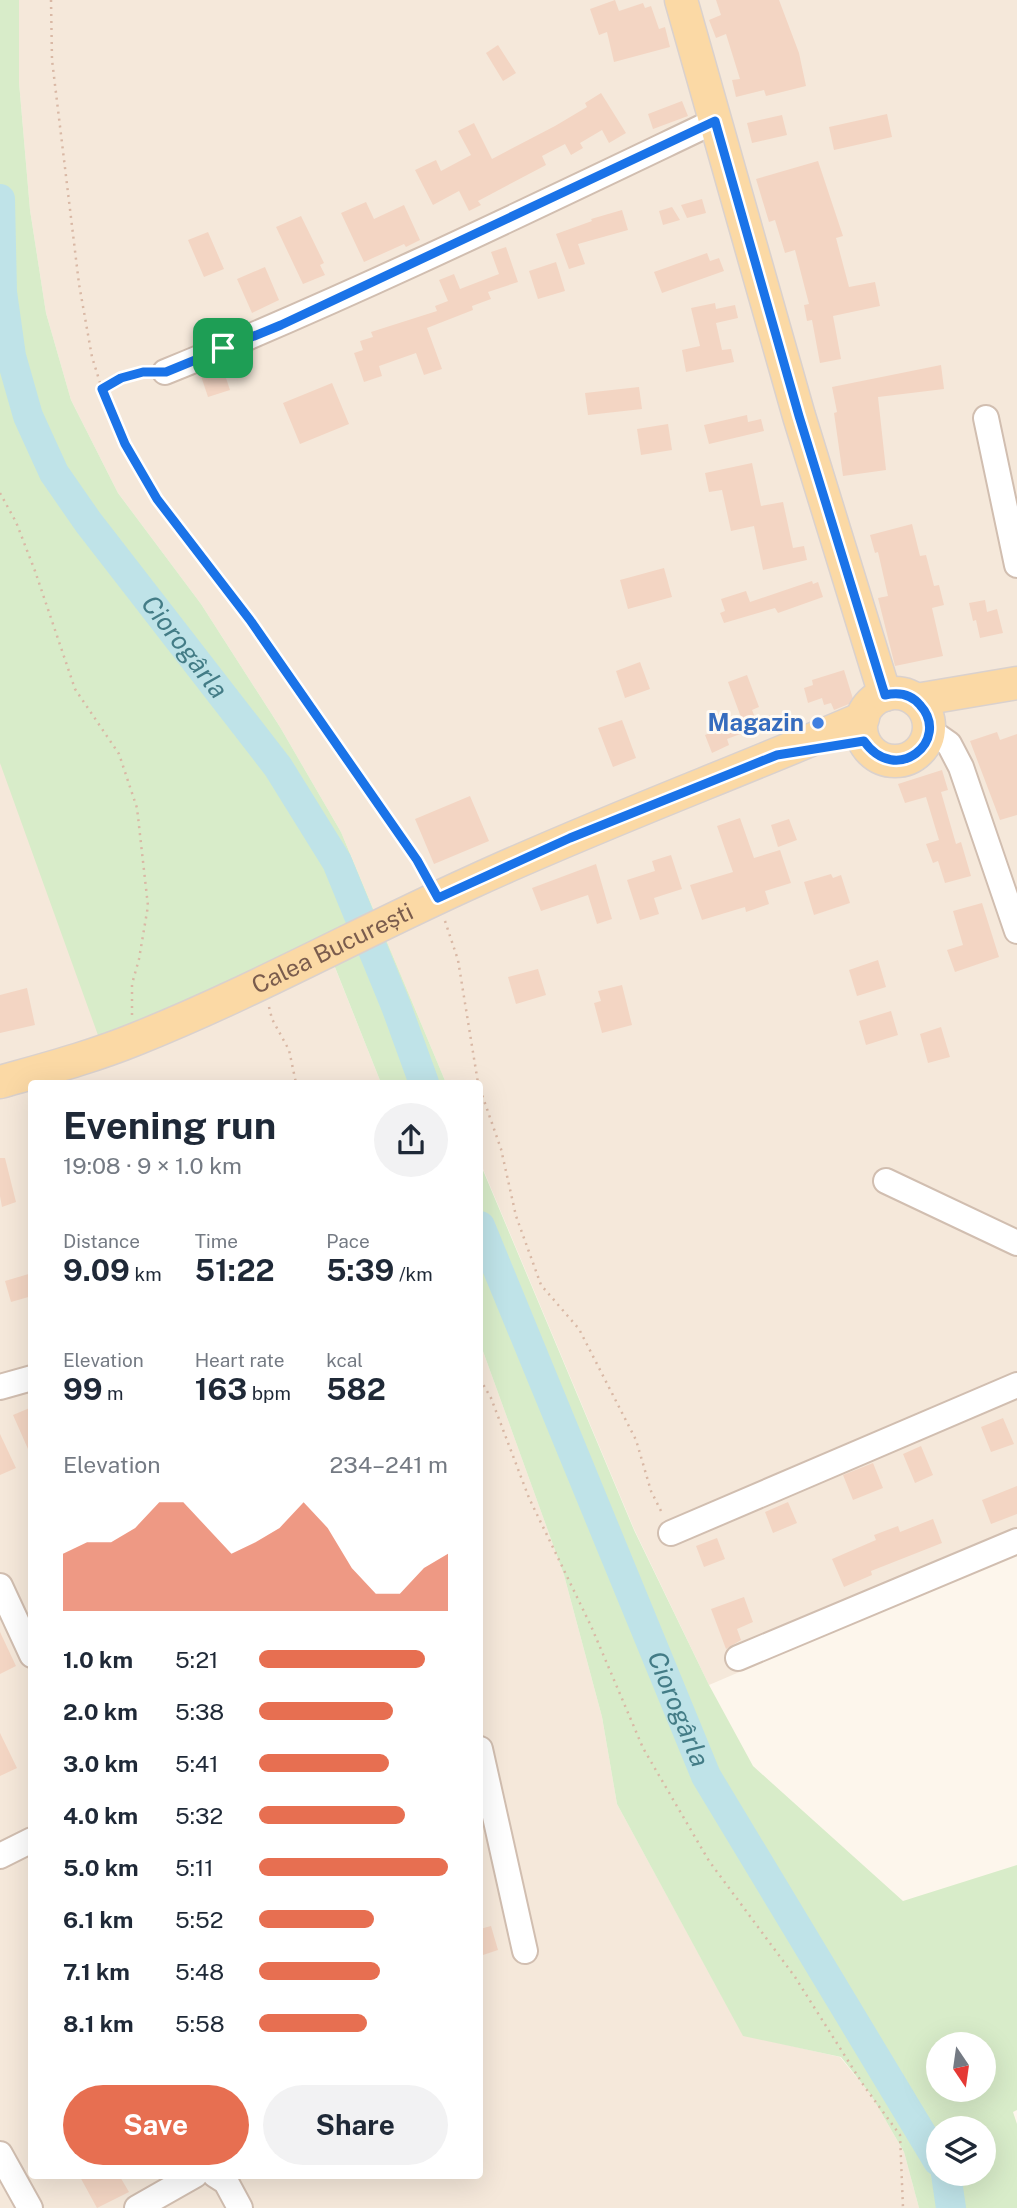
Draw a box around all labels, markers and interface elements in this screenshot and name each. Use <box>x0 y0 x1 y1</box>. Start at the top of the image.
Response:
pin <box>193 318 253 378</box>
icon: arrive <box>204 329 242 367</box>
water label: Ciorogârla <box>135 589 235 704</box>
place label: Magazin <box>708 708 804 736</box>
marker: Magazin <box>810 715 826 731</box>
street label: Calea București <box>247 897 417 999</box>
text: Evening run <box>63 1103 276 1148</box>
button: share <box>374 1103 448 1177</box>
text: 19:08 · 9 × 1.0 km <box>63 1152 242 1179</box>
text: Distance <box>63 1230 140 1252</box>
text: Time <box>195 1230 238 1252</box>
text: Pace <box>326 1230 370 1252</box>
text: 9.09 <box>63 1252 130 1288</box>
text: 51:22 <box>195 1252 275 1288</box>
text: 5:39 <box>326 1252 394 1288</box>
text: km <box>130 1263 162 1285</box>
text: /km <box>394 1263 433 1285</box>
text: Elevation <box>63 1349 144 1371</box>
text: Heart rate <box>195 1349 284 1371</box>
text: kcal <box>326 1349 363 1371</box>
text: 99 <box>63 1371 102 1407</box>
text: 163 <box>195 1371 247 1407</box>
text: 582 <box>326 1371 386 1407</box>
text: m <box>102 1382 124 1404</box>
text: bpm <box>247 1382 291 1404</box>
text: Elevation <box>63 1451 161 1478</box>
text: 234–241 m <box>330 1451 448 1478</box>
text: 1.0 km <box>63 1646 133 1673</box>
text: 5:21 <box>175 1646 218 1673</box>
water label: Ciorogârla <box>641 1646 716 1771</box>
text: 2.0 km <box>63 1698 138 1725</box>
text: 5:38 <box>175 1698 224 1725</box>
text: 3.0 km <box>63 1750 138 1777</box>
text: 5:41 <box>175 1750 219 1777</box>
text: 4.0 km <box>63 1802 138 1829</box>
text: 5:32 <box>175 1802 223 1829</box>
text: 5.0 km <box>63 1854 139 1881</box>
text: 5:11 <box>175 1854 214 1881</box>
text: 6.1 km <box>63 1906 133 1933</box>
text: 5:52 <box>175 1906 223 1933</box>
text: 7.1 km <box>63 1958 130 1985</box>
text: 5:48 <box>175 1958 224 1985</box>
text: 8.1 km <box>63 2010 134 2037</box>
text: 5:58 <box>175 2010 225 2037</box>
north arrow <box>926 2032 996 2102</box>
map controls <box>926 2032 996 2186</box>
button: Save <box>63 2085 249 2165</box>
button: Share <box>263 2085 448 2165</box>
button: layers <box>926 2116 996 2186</box>

